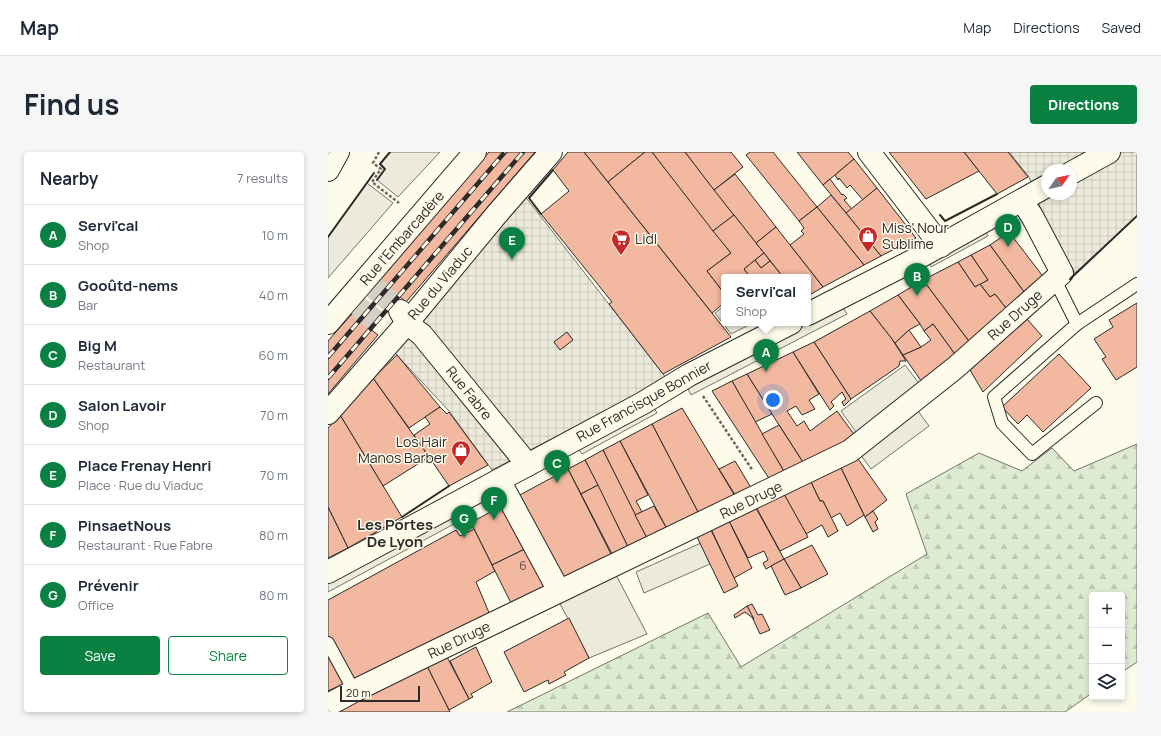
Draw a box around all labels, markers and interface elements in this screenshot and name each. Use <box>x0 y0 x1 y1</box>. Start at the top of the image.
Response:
text: Map <box>20 15 59 41</box>
text: Map <box>963 18 991 37</box>
text: Directions <box>1013 18 1080 37</box>
text: Saved <box>1102 18 1141 37</box>
text: Find us <box>24 85 119 123</box>
button: Directions <box>1030 85 1137 124</box>
north arrow <box>1041 164 1077 200</box>
text: Nearby <box>40 167 98 190</box>
text: 7 results <box>237 169 288 187</box>
street label: Rue l'Embarcadère <box>355 186 448 289</box>
pin: D <box>995 214 1021 247</box>
text: Servi'cal <box>78 215 139 236</box>
place label: Miss' Nour Sublime <box>882 218 948 253</box>
shop icon: Miss' Nour Sublime <box>857 225 879 253</box>
text: A <box>49 226 57 244</box>
text: 10 m <box>261 226 288 244</box>
pin: E <box>499 227 525 260</box>
supermarket icon: Lidl <box>610 228 632 256</box>
place label: Lidl <box>635 229 657 248</box>
text: Shop <box>78 236 109 254</box>
street label: Rue du Viaduc <box>403 241 476 324</box>
pin: B <box>904 263 930 296</box>
popup <box>721 274 811 326</box>
text: Gooûtd-nems <box>78 275 178 296</box>
text: Servi'cal <box>736 281 796 302</box>
street label: Rue Druge <box>983 285 1046 344</box>
text: B <box>49 286 57 304</box>
text: 40 m <box>259 286 288 304</box>
text: Bar <box>78 296 98 314</box>
text: Shop <box>736 302 767 320</box>
text: Big M <box>78 335 117 356</box>
pin: A <box>753 339 779 372</box>
text: C <box>48 346 58 364</box>
text: 60 m <box>258 346 288 364</box>
street label: Rue Francisque Bonnier <box>573 355 715 446</box>
text: Restaurant <box>78 356 145 374</box>
street label: Rue Fabre <box>442 362 497 424</box>
your location <box>763 390 783 410</box>
text: Salon Lavoir <box>78 395 166 416</box>
text: D <box>48 406 58 424</box>
text: 70 m <box>260 406 288 424</box>
text: Shop <box>78 416 109 434</box>
place label: Los Hair Manos Barber <box>358 432 447 467</box>
shop icon: Los Hair Manos Barber <box>450 439 472 467</box>
pin: C <box>544 450 570 483</box>
text: Place Frenay Henri <box>78 455 212 476</box>
text: E <box>49 466 57 484</box>
text: 70 m <box>260 466 288 484</box>
text: Place · Rue du Viaduc <box>78 476 203 494</box>
street label: Rue Druge <box>716 476 785 523</box>
pin: F <box>481 487 507 520</box>
pin: G <box>451 505 477 538</box>
district label: Les Portes De Lyon <box>357 514 433 552</box>
text: PinsaetNous <box>78 515 171 536</box>
text: F <box>50 526 56 544</box>
text: 80 m <box>259 526 288 544</box>
text: Restaurant · Rue Fabre <box>78 536 213 554</box>
house number: 6 <box>519 557 527 574</box>
text: Prévenir <box>78 575 139 596</box>
text: G <box>48 586 58 604</box>
text: 80 m <box>259 586 288 604</box>
map controls <box>1089 592 1125 700</box>
button: + <box>1089 592 1125 628</box>
text: Office <box>78 596 114 614</box>
street label: Rue Druge <box>424 616 493 663</box>
button: − <box>1089 628 1125 664</box>
button: Save <box>40 636 160 675</box>
button: Share <box>168 636 288 675</box>
button: layers <box>1089 664 1125 700</box>
scale bar <box>340 684 420 703</box>
text: 20 m <box>346 685 371 700</box>

